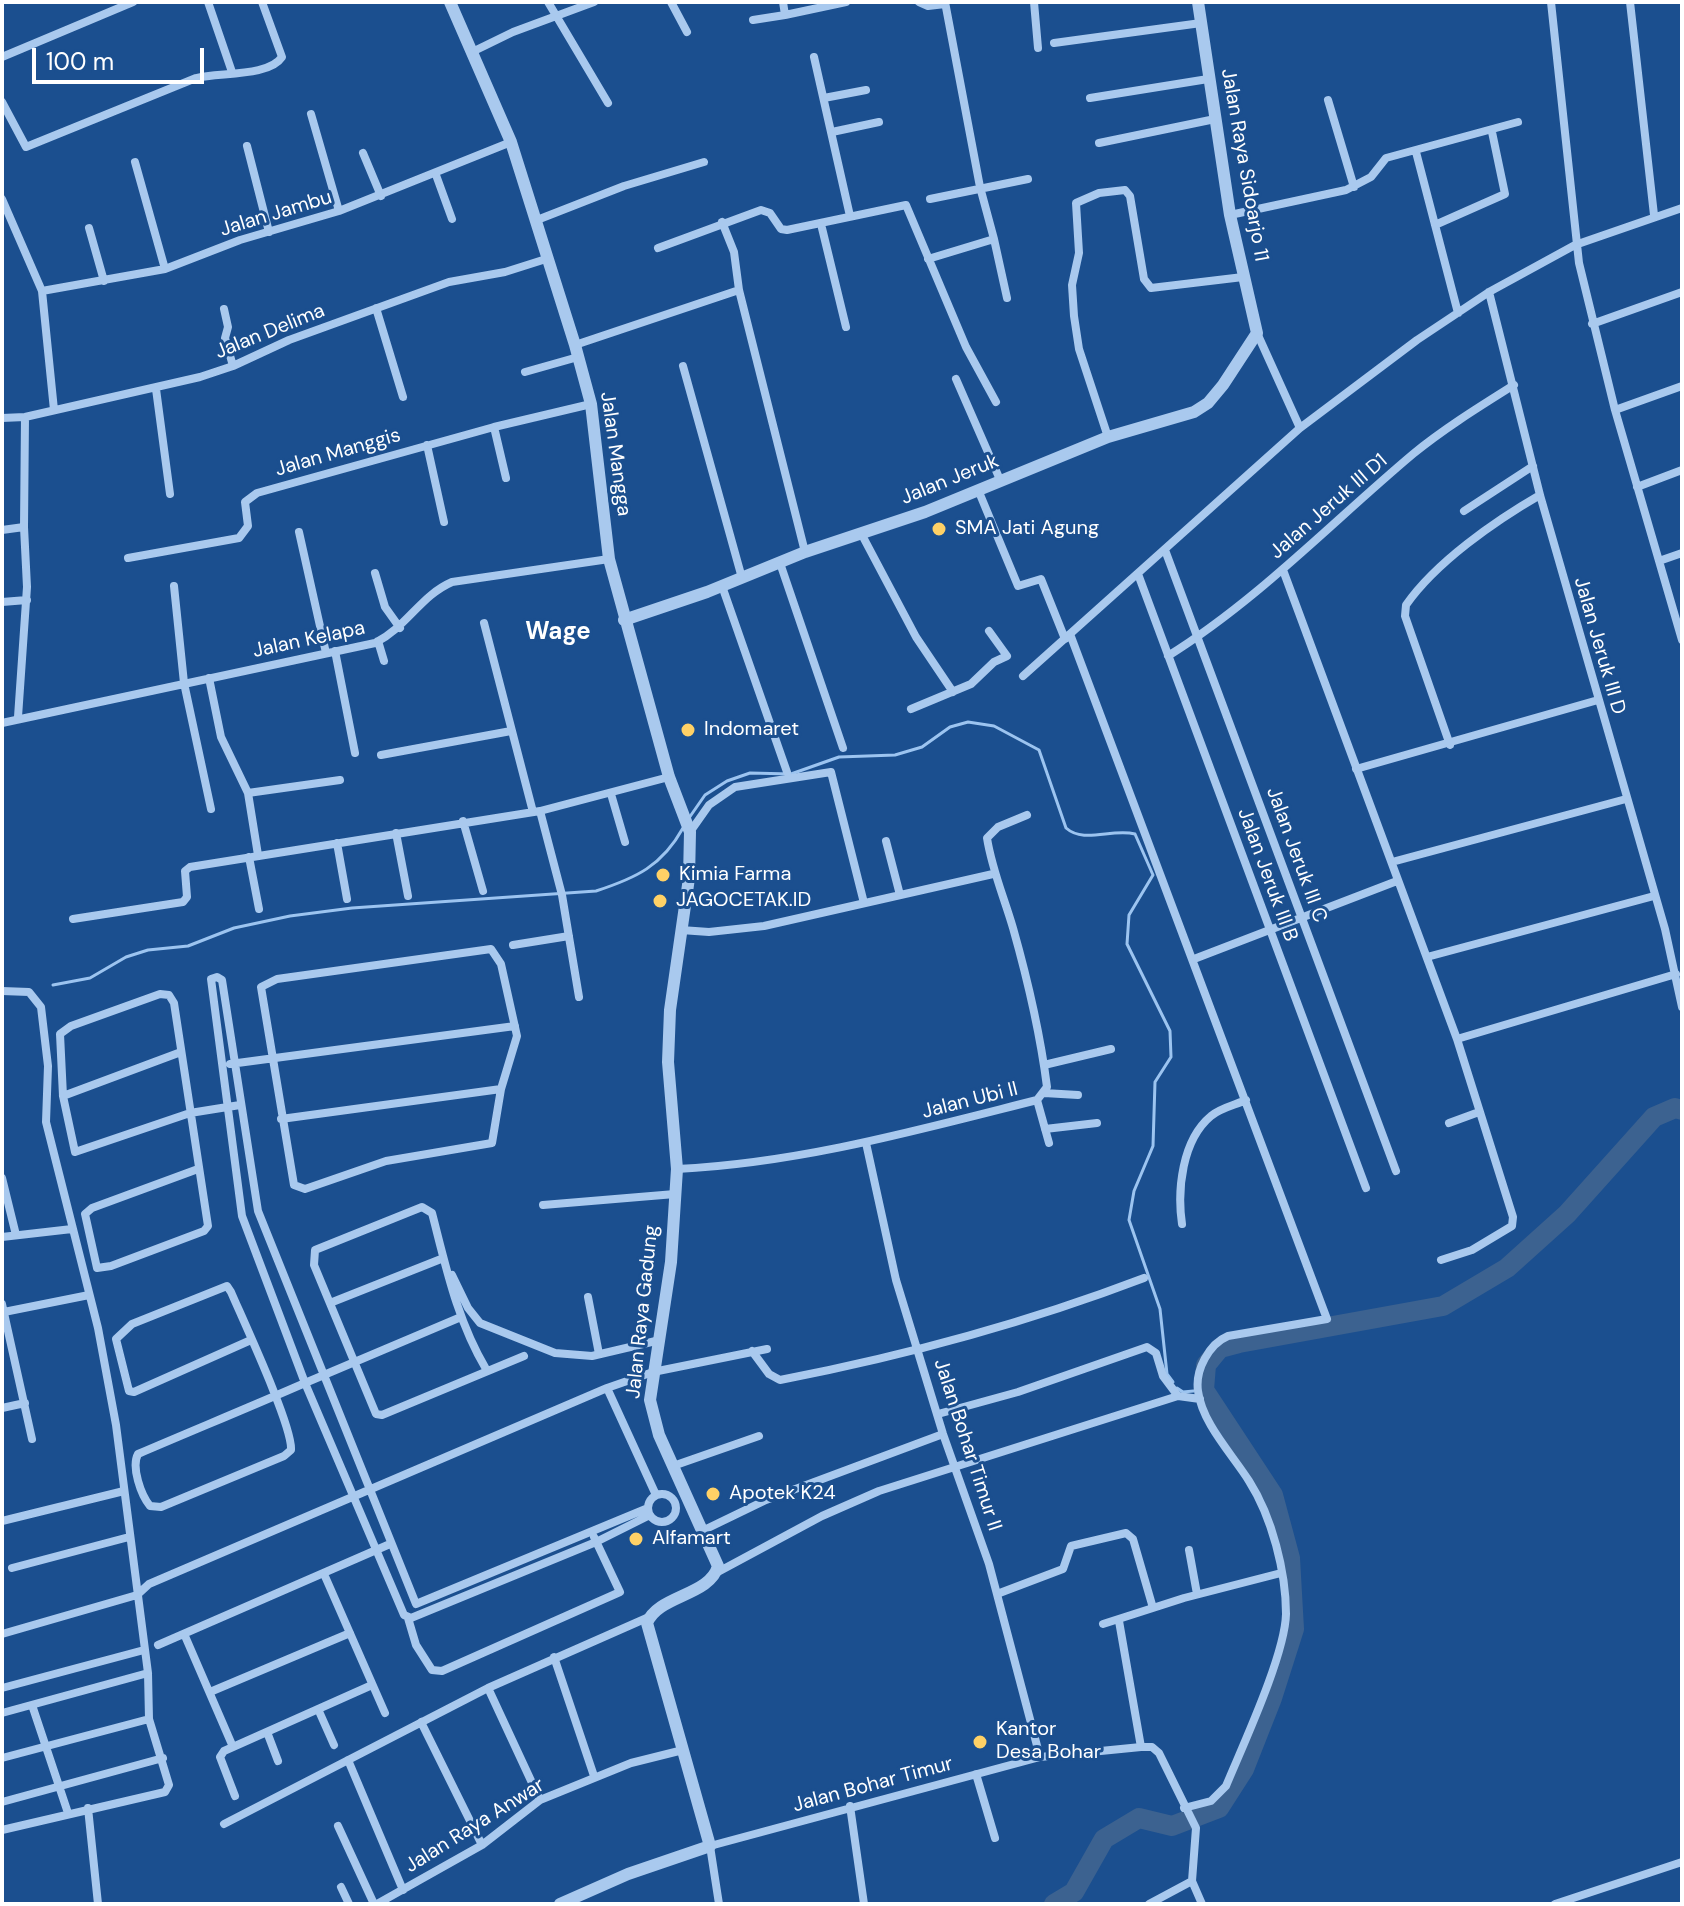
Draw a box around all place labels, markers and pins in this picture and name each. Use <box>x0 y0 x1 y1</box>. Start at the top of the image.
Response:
place label: SMA Jati Agung <box>955 517 1099 541</box>
marker: SMA Jati Agung <box>930 520 948 538</box>
place label: Indomaret <box>704 718 799 742</box>
marker: Indomaret <box>679 721 697 739</box>
place label: Kimia Farma <box>679 863 791 887</box>
marker: Kimia Farma <box>654 866 672 884</box>
place label: JAGOCETAK.ID <box>676 889 811 913</box>
marker: JAGOCETAK.ID <box>651 892 669 910</box>
place label: Apotek K24 <box>729 1482 836 1506</box>
marker: Apotek K24 <box>704 1485 722 1503</box>
place label: Alfamart <box>652 1527 731 1551</box>
marker: Alfamart <box>627 1530 645 1548</box>
place label: Kantor Desa Bohar <box>996 1718 1101 1765</box>
marker: Kantor Desa Bohar <box>971 1733 989 1751</box>

